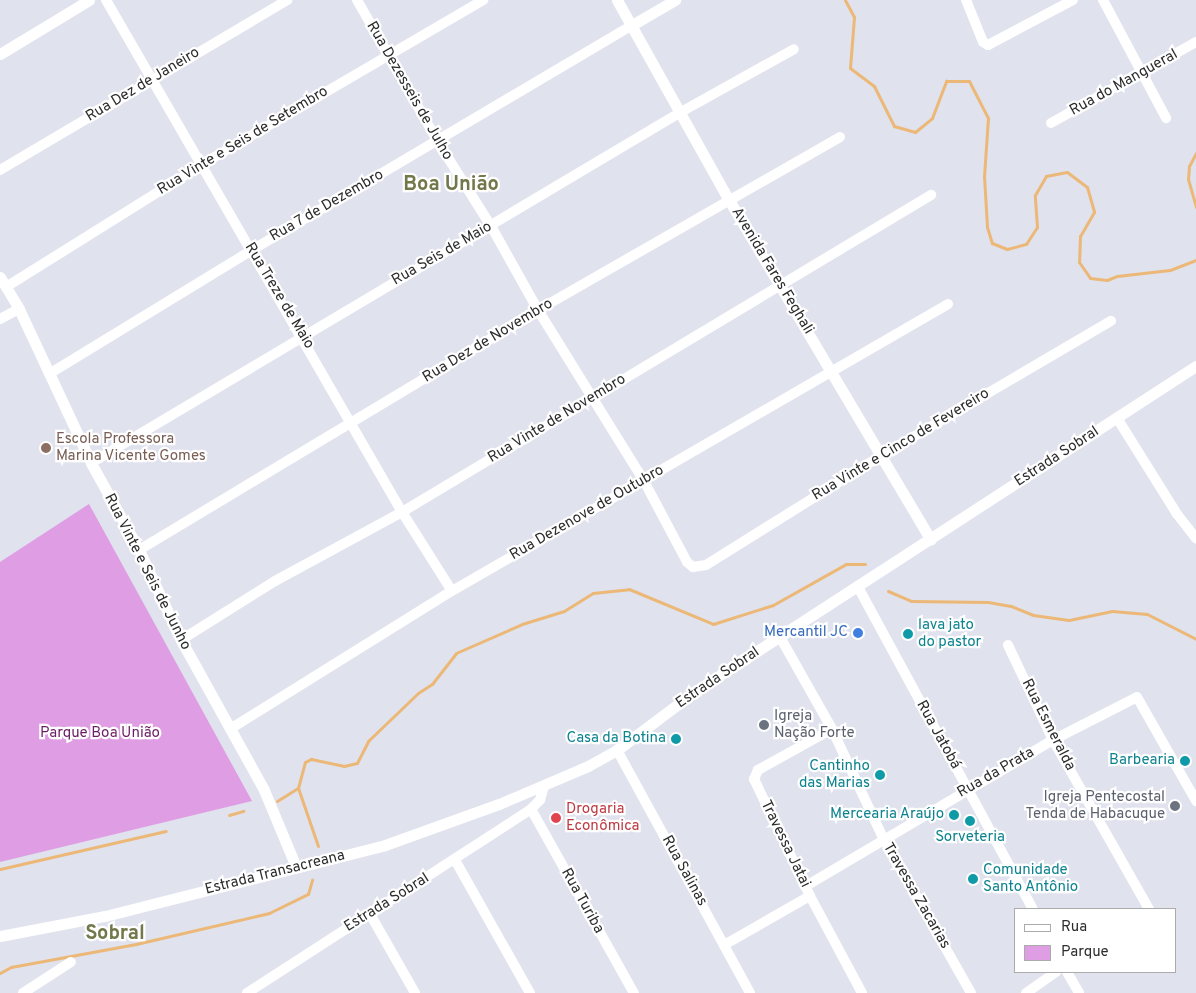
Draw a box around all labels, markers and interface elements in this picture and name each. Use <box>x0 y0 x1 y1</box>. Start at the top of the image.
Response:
street label: Rua Dezesseis de Julho <box>362 18 456 164</box>
street label: Rua Dez de Janeiro <box>83 44 203 126</box>
street label: Rua do Mangueral <box>1067 46 1181 120</box>
street label: Rua Vinte e Seis de Setembro <box>154 83 332 199</box>
street label: Rua 7 de Dezembro <box>266 166 388 246</box>
district label: Boa União <box>403 173 499 197</box>
street label: Avenida Fares Feghali <box>727 204 817 338</box>
street label: Rua Seis de Maio <box>389 218 495 290</box>
street label: Rua Treze de Maio <box>240 239 318 353</box>
street label: Rua Dez de Novembro <box>420 295 556 387</box>
street label: Rua Vinte de Novembro <box>485 371 629 467</box>
street label: Rua Vinte e Cinco de Fevereiro <box>809 385 993 505</box>
street label: Estrada Sobral <box>1011 423 1103 491</box>
place label: Escola Professora Marina Vicente Gomes <box>56 430 206 465</box>
marker: Escola Professora Marina Vicente Gomes <box>40 442 52 454</box>
street label: Rua Dezenove de Outubro <box>507 461 667 565</box>
street label: Rua Vinte e Seis de Junho <box>100 491 194 653</box>
place label: lava jato do pastor <box>918 616 981 651</box>
place label: Mercantil JC <box>764 624 848 642</box>
marker: Mercantil JC <box>852 627 864 639</box>
marker: lava jato do pastor <box>902 628 914 640</box>
street label: Estrada Sobral <box>673 643 763 713</box>
street label: Rua Esmeralda <box>1017 676 1079 774</box>
street label: Rua Jatobá <box>912 697 964 773</box>
place label: Igreja Nação Forte <box>774 707 855 742</box>
marker: Igreja Nação Forte <box>758 719 770 731</box>
park label: Parque Boa União <box>40 725 160 743</box>
place label: Casa da Botina <box>566 730 666 748</box>
marker: Casa da Botina <box>670 733 682 745</box>
street label: Rua da Prata <box>954 744 1038 802</box>
place label: Barbearia <box>1109 752 1175 770</box>
marker: Barbearia <box>1179 755 1191 767</box>
place label: Cantinho das Marias <box>799 757 870 792</box>
marker: Cantinho das Marias <box>874 769 886 781</box>
place label: Igreja Pentecostal Tenda de Habacuque <box>1026 788 1165 823</box>
street label: Travessa Jatai <box>756 797 814 891</box>
place label: Drogaria Econômica <box>566 800 639 835</box>
marker: Igreja Pentecostal Tenda de Habacuque <box>1169 800 1181 812</box>
place label: Mercearia Araújo <box>829 806 944 824</box>
marker: Mercearia Araújo <box>948 809 960 821</box>
marker: Drogaria Econômica <box>550 812 562 824</box>
marker: Sorveteria <box>964 815 976 827</box>
place label: Sorveteria <box>935 829 1005 847</box>
street label: Rua Salinas <box>657 833 711 909</box>
street label: Travessa Zacarias <box>878 840 954 952</box>
street label: Estrada Transacreana <box>203 847 347 899</box>
place label: Comunidade Santo Antônio <box>983 861 1079 896</box>
street label: Rua Turiba <box>557 865 607 937</box>
street label: Estrada Sobral <box>341 870 433 936</box>
marker: Comunidade Santo Antônio <box>967 873 979 885</box>
legend <box>1014 908 1176 973</box>
text: Rua <box>1061 918 1087 937</box>
district label: Sobral <box>85 922 145 946</box>
text: Parque <box>1061 943 1109 962</box>

